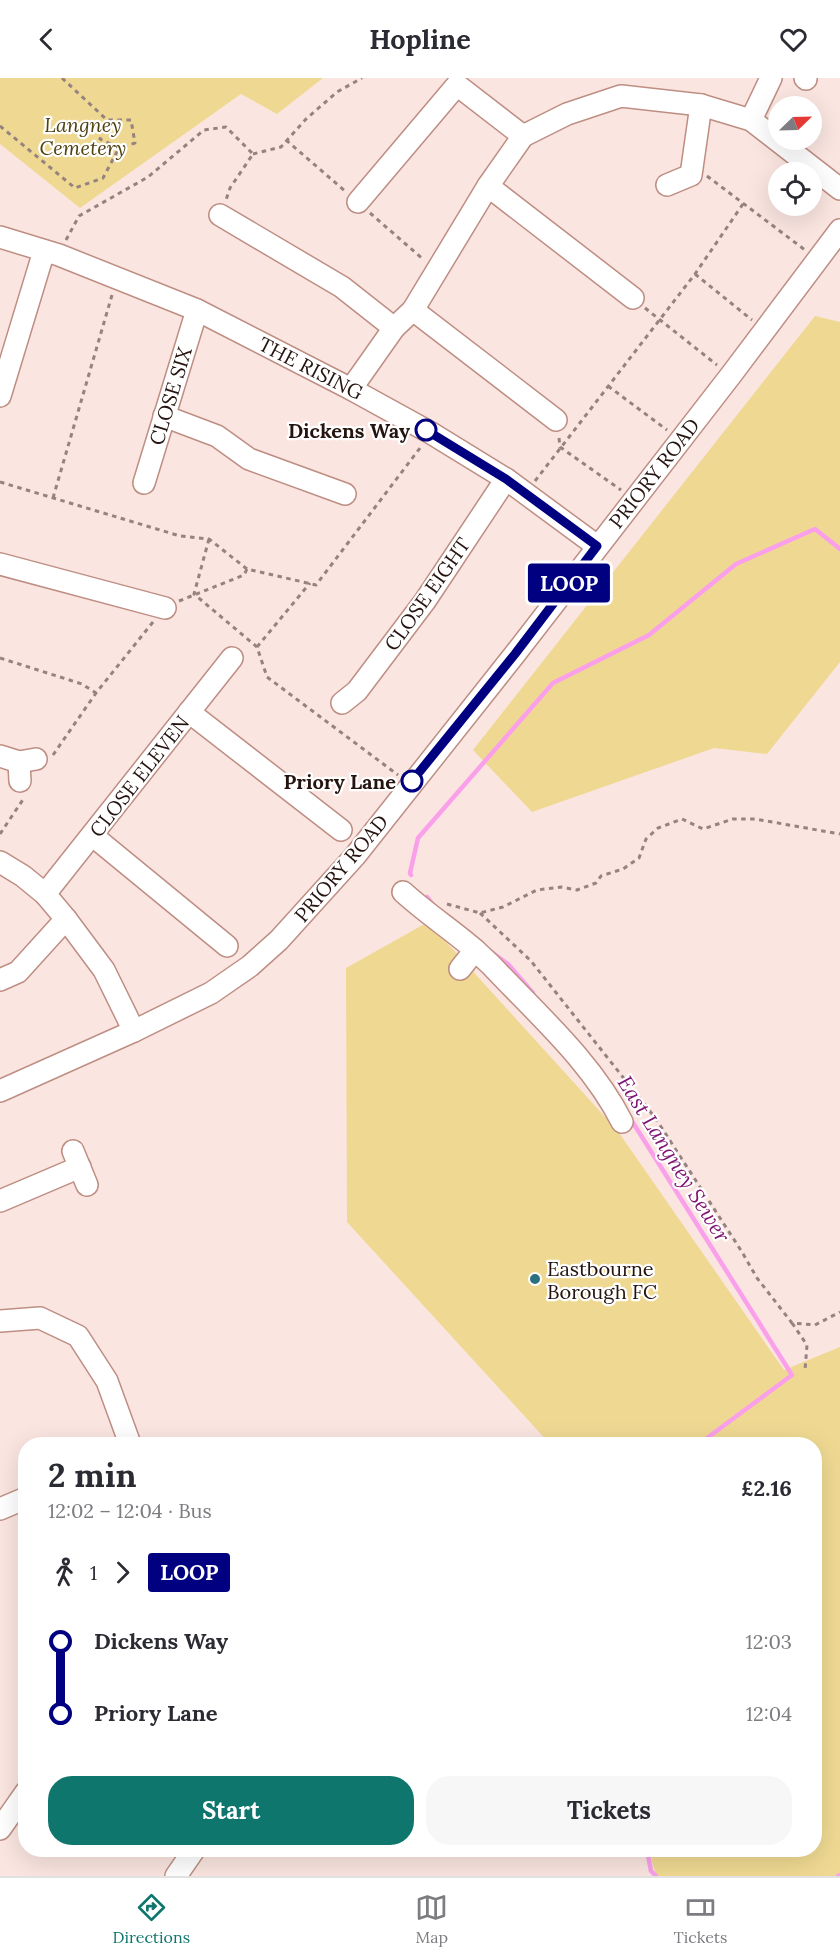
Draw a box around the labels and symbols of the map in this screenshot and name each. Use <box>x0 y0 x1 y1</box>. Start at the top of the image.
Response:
north arrow <box>768 96 822 150</box>
park label: Langney Cemetery <box>40 112 126 160</box>
street label: THE RISING <box>255 331 367 405</box>
street label: CLOSE SIX <box>143 343 197 448</box>
street label: PRIORY ROAD <box>603 413 705 533</box>
place label: Dickens Way <box>288 418 410 443</box>
marker: Dickens Way <box>415 419 437 441</box>
street label: CLOSE EIGHT <box>379 532 475 655</box>
line badge: LOOP <box>527 564 611 602</box>
street label: CLOSE ELEVEN <box>84 710 194 842</box>
place label: Priory Lane <box>284 769 396 794</box>
marker: Priory Lane <box>401 770 423 792</box>
street label: PRIORY ROAD <box>289 809 393 927</box>
water label: East Langney Sewer <box>612 1071 736 1248</box>
place label: Eastbourne Borough FC <box>547 1256 657 1304</box>
marker: Eastbourne Borough FC <box>528 1272 542 1286</box>

